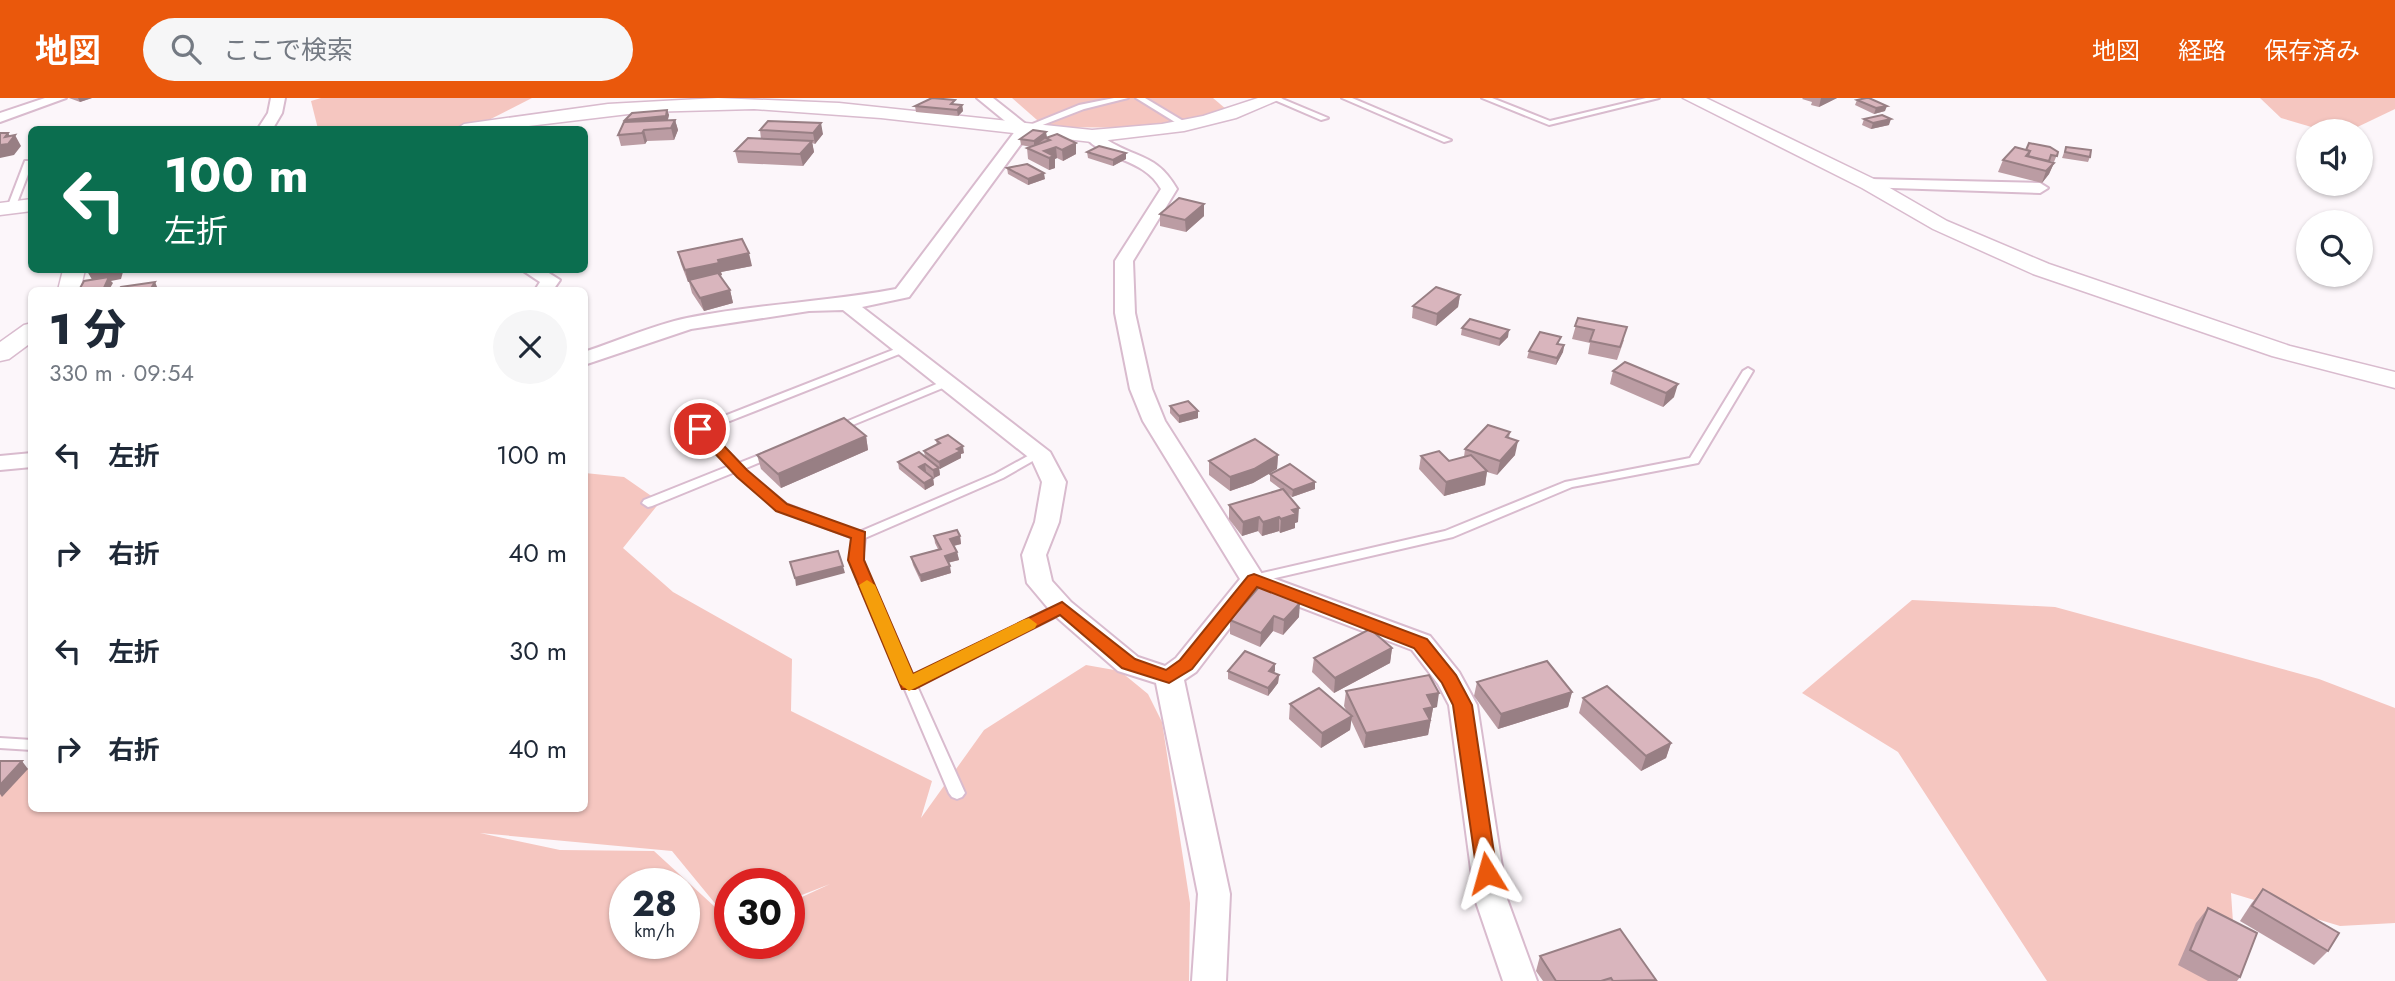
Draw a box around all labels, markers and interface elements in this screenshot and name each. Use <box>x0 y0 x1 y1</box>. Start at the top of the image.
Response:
search box <box>143 18 633 81</box>
text: 地図 <box>35 27 101 74</box>
icon: search <box>167 30 205 68</box>
text: ここで検索 <box>223 31 353 69</box>
text: 地図 <box>2092 33 2140 68</box>
text: 経路 <box>2178 33 2226 68</box>
text: 保存済み <box>2264 33 2360 68</box>
map controls <box>2296 119 2373 287</box>
button: sound <box>2296 119 2373 196</box>
text: 100 m <box>164 140 309 210</box>
icon: left <box>49 154 140 245</box>
text: 左折 <box>164 208 228 254</box>
button: search <box>2296 210 2373 287</box>
text: 1 分 <box>49 299 126 360</box>
button: close <box>493 310 567 384</box>
text: 330 m · 09:54 <box>49 356 194 390</box>
pin <box>670 399 730 459</box>
icon: arrive <box>681 410 719 448</box>
icon: left <box>49 436 87 474</box>
text: 100 m <box>496 436 567 474</box>
text: 左折 <box>108 437 160 475</box>
icon: right <box>49 534 87 572</box>
text: 40 m <box>508 534 567 572</box>
text: 右折 <box>108 535 160 573</box>
icon: left <box>49 632 87 670</box>
text: 30 m <box>509 632 567 670</box>
text: 左折 <box>108 633 160 671</box>
icon: right <box>49 730 87 768</box>
text: 40 m <box>508 730 567 768</box>
text: 右折 <box>108 731 160 769</box>
position arrow <box>1450 836 1524 910</box>
speed limit sign: 30 <box>714 868 805 959</box>
text: 28 <box>632 879 677 929</box>
text: km/h <box>634 918 675 944</box>

